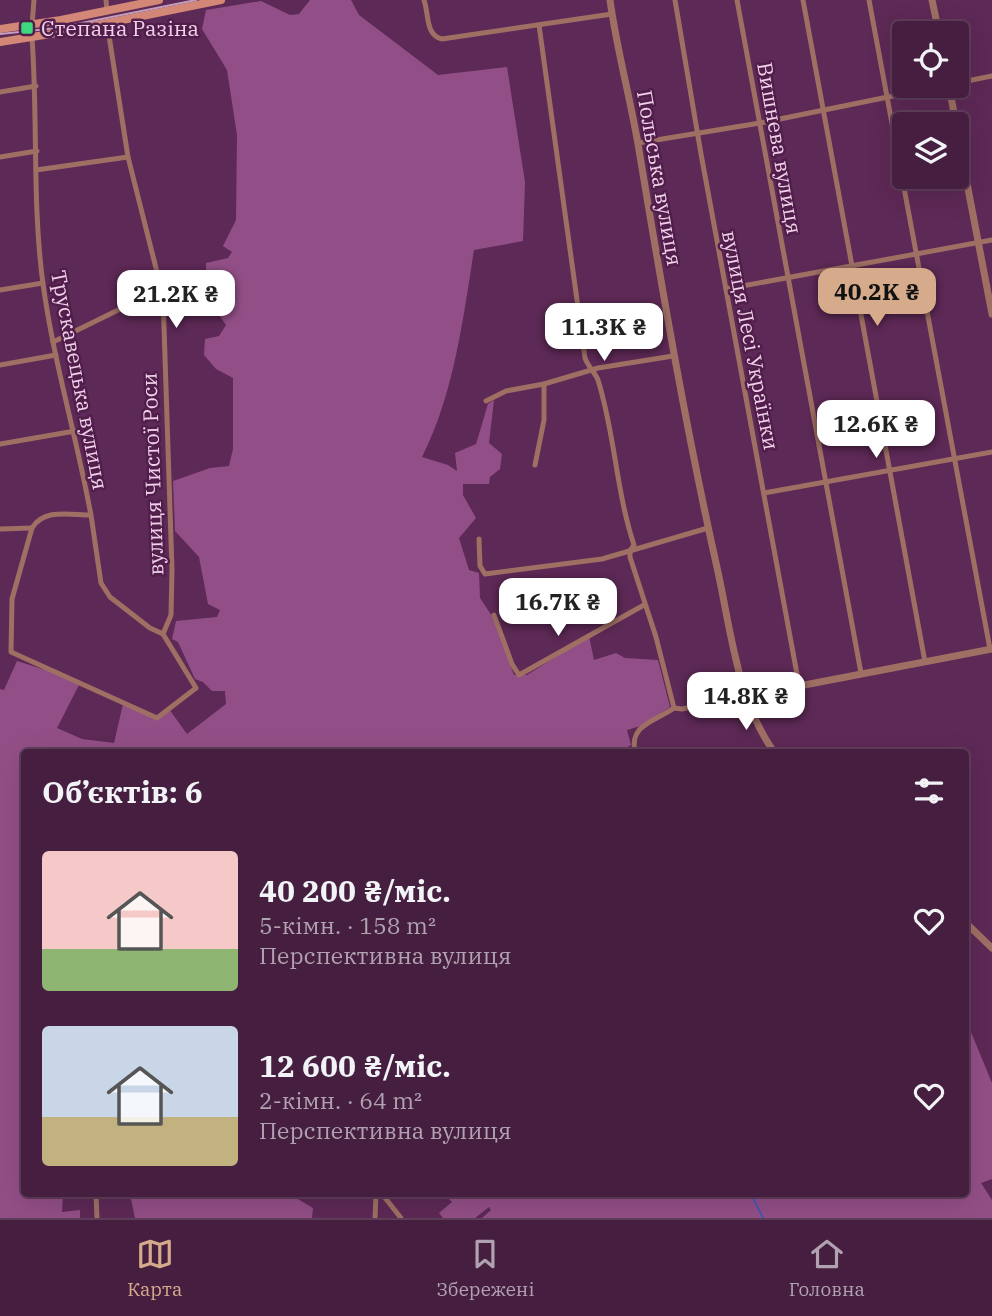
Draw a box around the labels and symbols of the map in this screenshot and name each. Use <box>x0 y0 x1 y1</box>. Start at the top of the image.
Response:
place label: Степана Разіна <box>41 14 199 42</box>
marker: Степана Разіна <box>19 20 35 36</box>
street label: Вишнева вулиця <box>751 60 809 236</box>
street label: Польська вулиця <box>631 88 689 268</box>
street label: вулиця Лесі Українки <box>716 228 786 452</box>
street label: Трускавецька вулиця <box>45 268 115 492</box>
pin: 40.2K ₴ <box>812 268 942 328</box>
pin: 21.2K ₴ <box>111 270 241 330</box>
pin: 11.3K ₴ <box>539 304 669 363</box>
street label: вулиця Чистої Роси <box>134 372 170 576</box>
pin: 12.6K ₴ <box>811 400 941 460</box>
pin: 16.7K ₴ <box>493 578 623 638</box>
pin: 14.8K ₴ <box>681 672 811 732</box>

